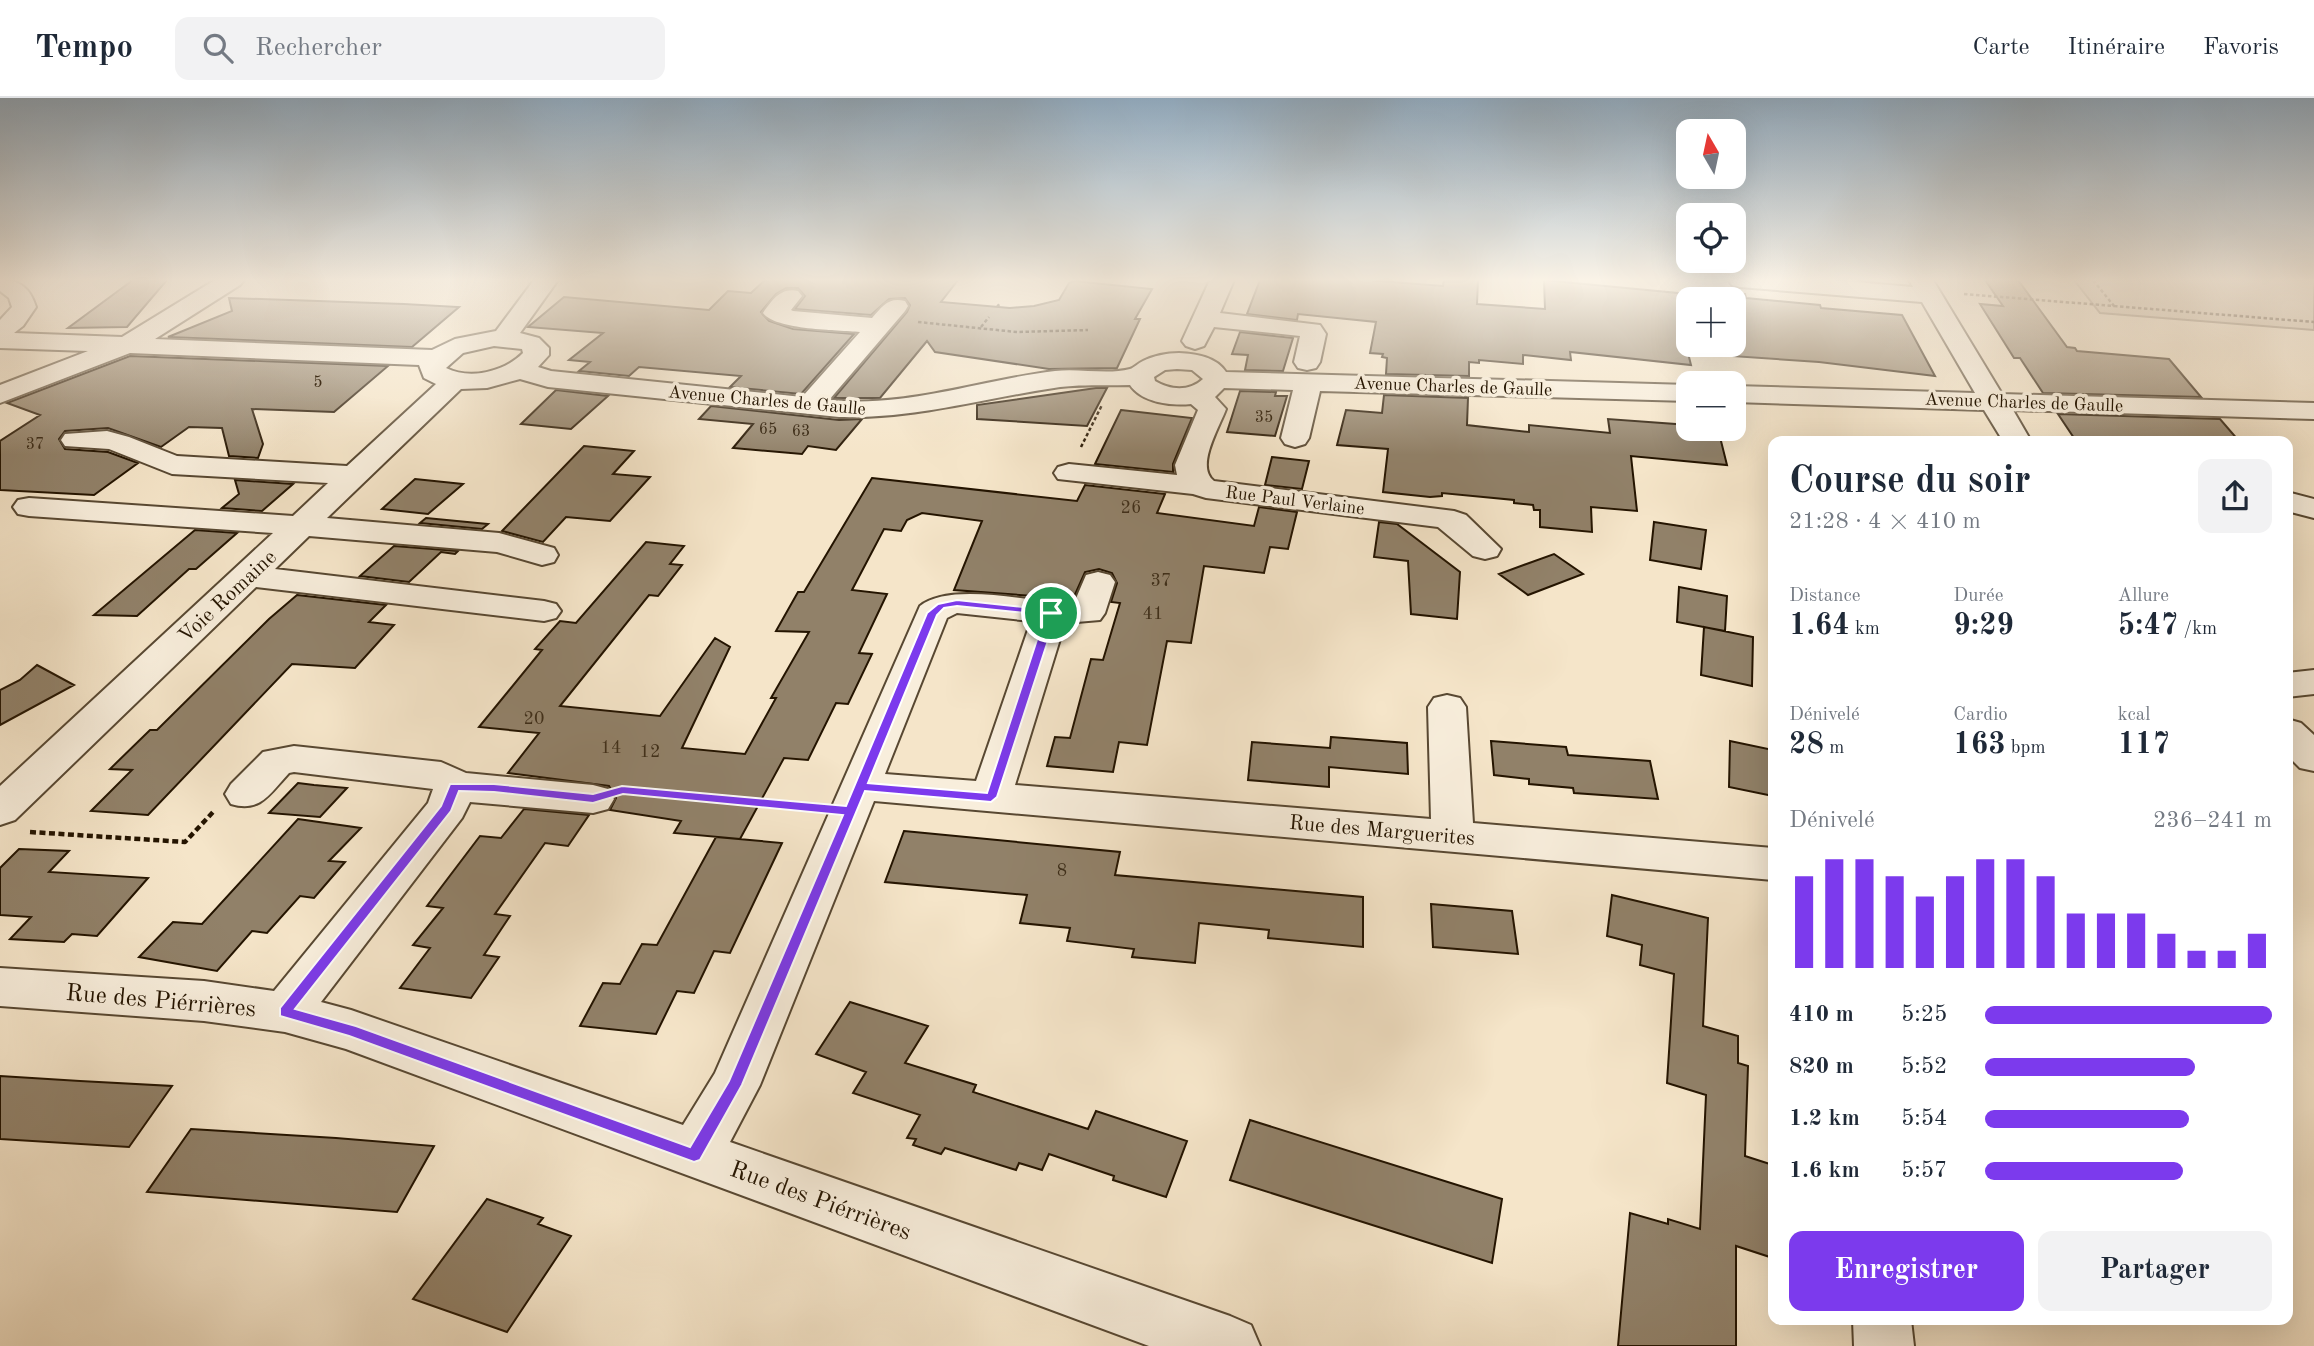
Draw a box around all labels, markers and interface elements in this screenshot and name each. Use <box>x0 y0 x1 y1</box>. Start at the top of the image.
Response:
search box <box>175 17 665 80</box>
icon: search <box>199 29 237 67</box>
text: Tempo <box>35 32 133 65</box>
text: Rechercher <box>255 35 382 61</box>
text: Carte <box>1972 36 2030 60</box>
text: Itinéraire <box>2068 36 2165 60</box>
text: Favoris <box>2203 36 2279 60</box>
north arrow <box>1676 119 1746 189</box>
map controls <box>1676 119 1746 441</box>
button: locate <box>1676 203 1746 273</box>
button: + <box>1676 287 1746 357</box>
button: − <box>1676 371 1746 441</box>
house number: 5 <box>313 375 323 391</box>
street label: Avenue Charles de Gaulle <box>1353 375 1552 399</box>
street label: Avenue Charles de Gaulle <box>667 383 867 419</box>
street label: Avenue Charles de Gaulle <box>1924 391 2123 415</box>
house number: 35 <box>1255 410 1273 426</box>
house number: 65 <box>759 422 777 438</box>
house number: 63 <box>792 424 810 440</box>
house number: 37 <box>26 437 44 453</box>
button: share <box>2198 459 2272 533</box>
text: Course du soir <box>1789 463 2031 501</box>
street label: Rue Paul Verlaine <box>1224 484 1366 518</box>
house number: 26 <box>1121 499 1141 517</box>
text: 21:28 · 4 × 410 m <box>1789 510 1981 533</box>
street label: Voie Romaine <box>175 547 281 647</box>
house number: 37 <box>1151 572 1171 590</box>
pin <box>1021 583 1081 643</box>
text: Distance <box>1789 587 1861 606</box>
text: Durée <box>1953 587 2004 606</box>
text: Allure <box>2118 587 2169 606</box>
icon: arrive <box>1032 594 1070 632</box>
house number: 41 <box>1143 605 1163 623</box>
text: 1.64 <box>1789 611 1850 641</box>
text: 9:29 <box>1953 611 2014 641</box>
text: 5:47 <box>2118 611 2178 641</box>
text: km <box>1850 620 1880 639</box>
text: /km <box>2178 620 2217 639</box>
text: Dénivelé <box>1789 706 1860 725</box>
text: Cardio <box>1953 706 2008 725</box>
text: kcal <box>2118 706 2150 725</box>
house number: 20 <box>524 710 544 728</box>
text: 28 <box>1789 730 1824 760</box>
text: 163 <box>1953 730 2006 760</box>
text: 117 <box>2118 730 2170 760</box>
house number: 14 <box>601 739 621 757</box>
text: m <box>1824 739 1844 758</box>
text: bpm <box>2006 739 2046 758</box>
house number: 12 <box>640 743 660 761</box>
text: Dénivelé <box>1789 809 1875 832</box>
text: 236–241 m <box>2153 809 2272 832</box>
street label: Rue des Marguerites <box>1288 813 1476 850</box>
house number: 8 <box>1057 862 1067 880</box>
street label: Rue des Piérrières <box>65 982 257 1022</box>
text: 410 m <box>1789 1003 1854 1026</box>
text: 5:25 <box>1901 1003 1947 1026</box>
text: 820 m <box>1789 1055 1854 1078</box>
text: 5:52 <box>1901 1055 1947 1078</box>
text: 1.2 km <box>1789 1107 1860 1130</box>
text: 5:54 <box>1901 1107 1947 1130</box>
street label: Rue des Piérrières <box>727 1158 914 1246</box>
text: 1.6 km <box>1789 1159 1860 1182</box>
text: 5:57 <box>1901 1159 1947 1182</box>
button: Enregistrer <box>1789 1231 2024 1311</box>
button: Partager <box>2038 1231 2272 1311</box>

